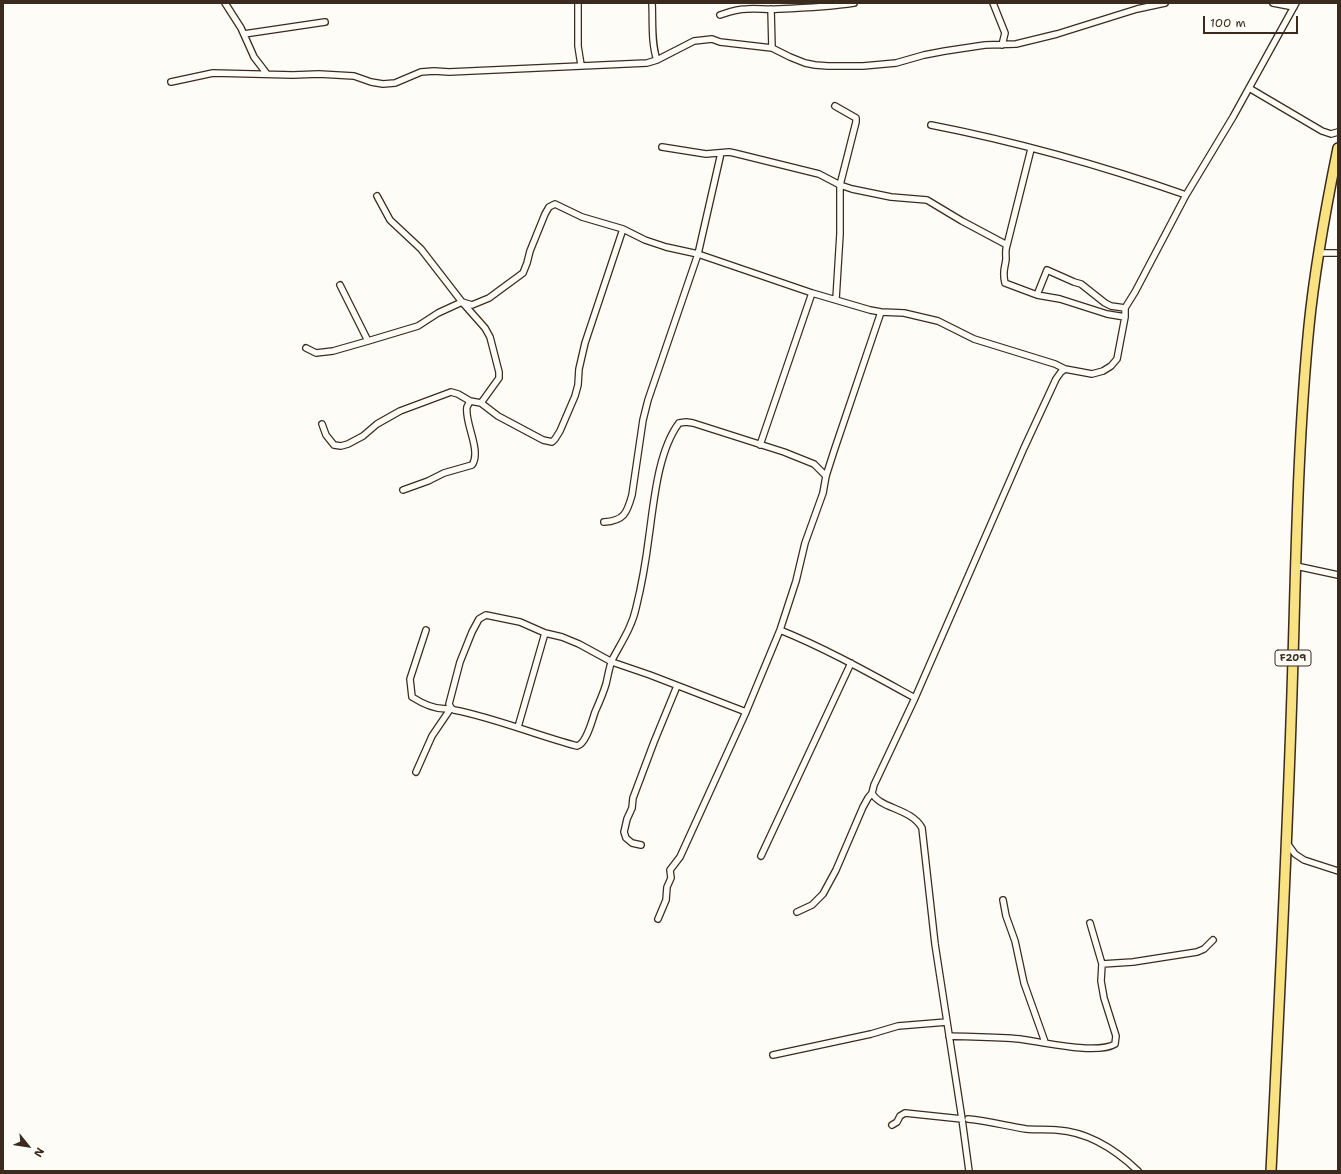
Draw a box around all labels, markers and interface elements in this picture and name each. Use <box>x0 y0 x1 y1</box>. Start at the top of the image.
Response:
scale bar <box>1205 8 1300 34</box>
text: 100 m <box>1210 15 1246 31</box>
road number: F209 <box>1275 650 1311 666</box>
north arrow <box>8 1126 48 1166</box>
text: N <box>30 1145 48 1160</box>

